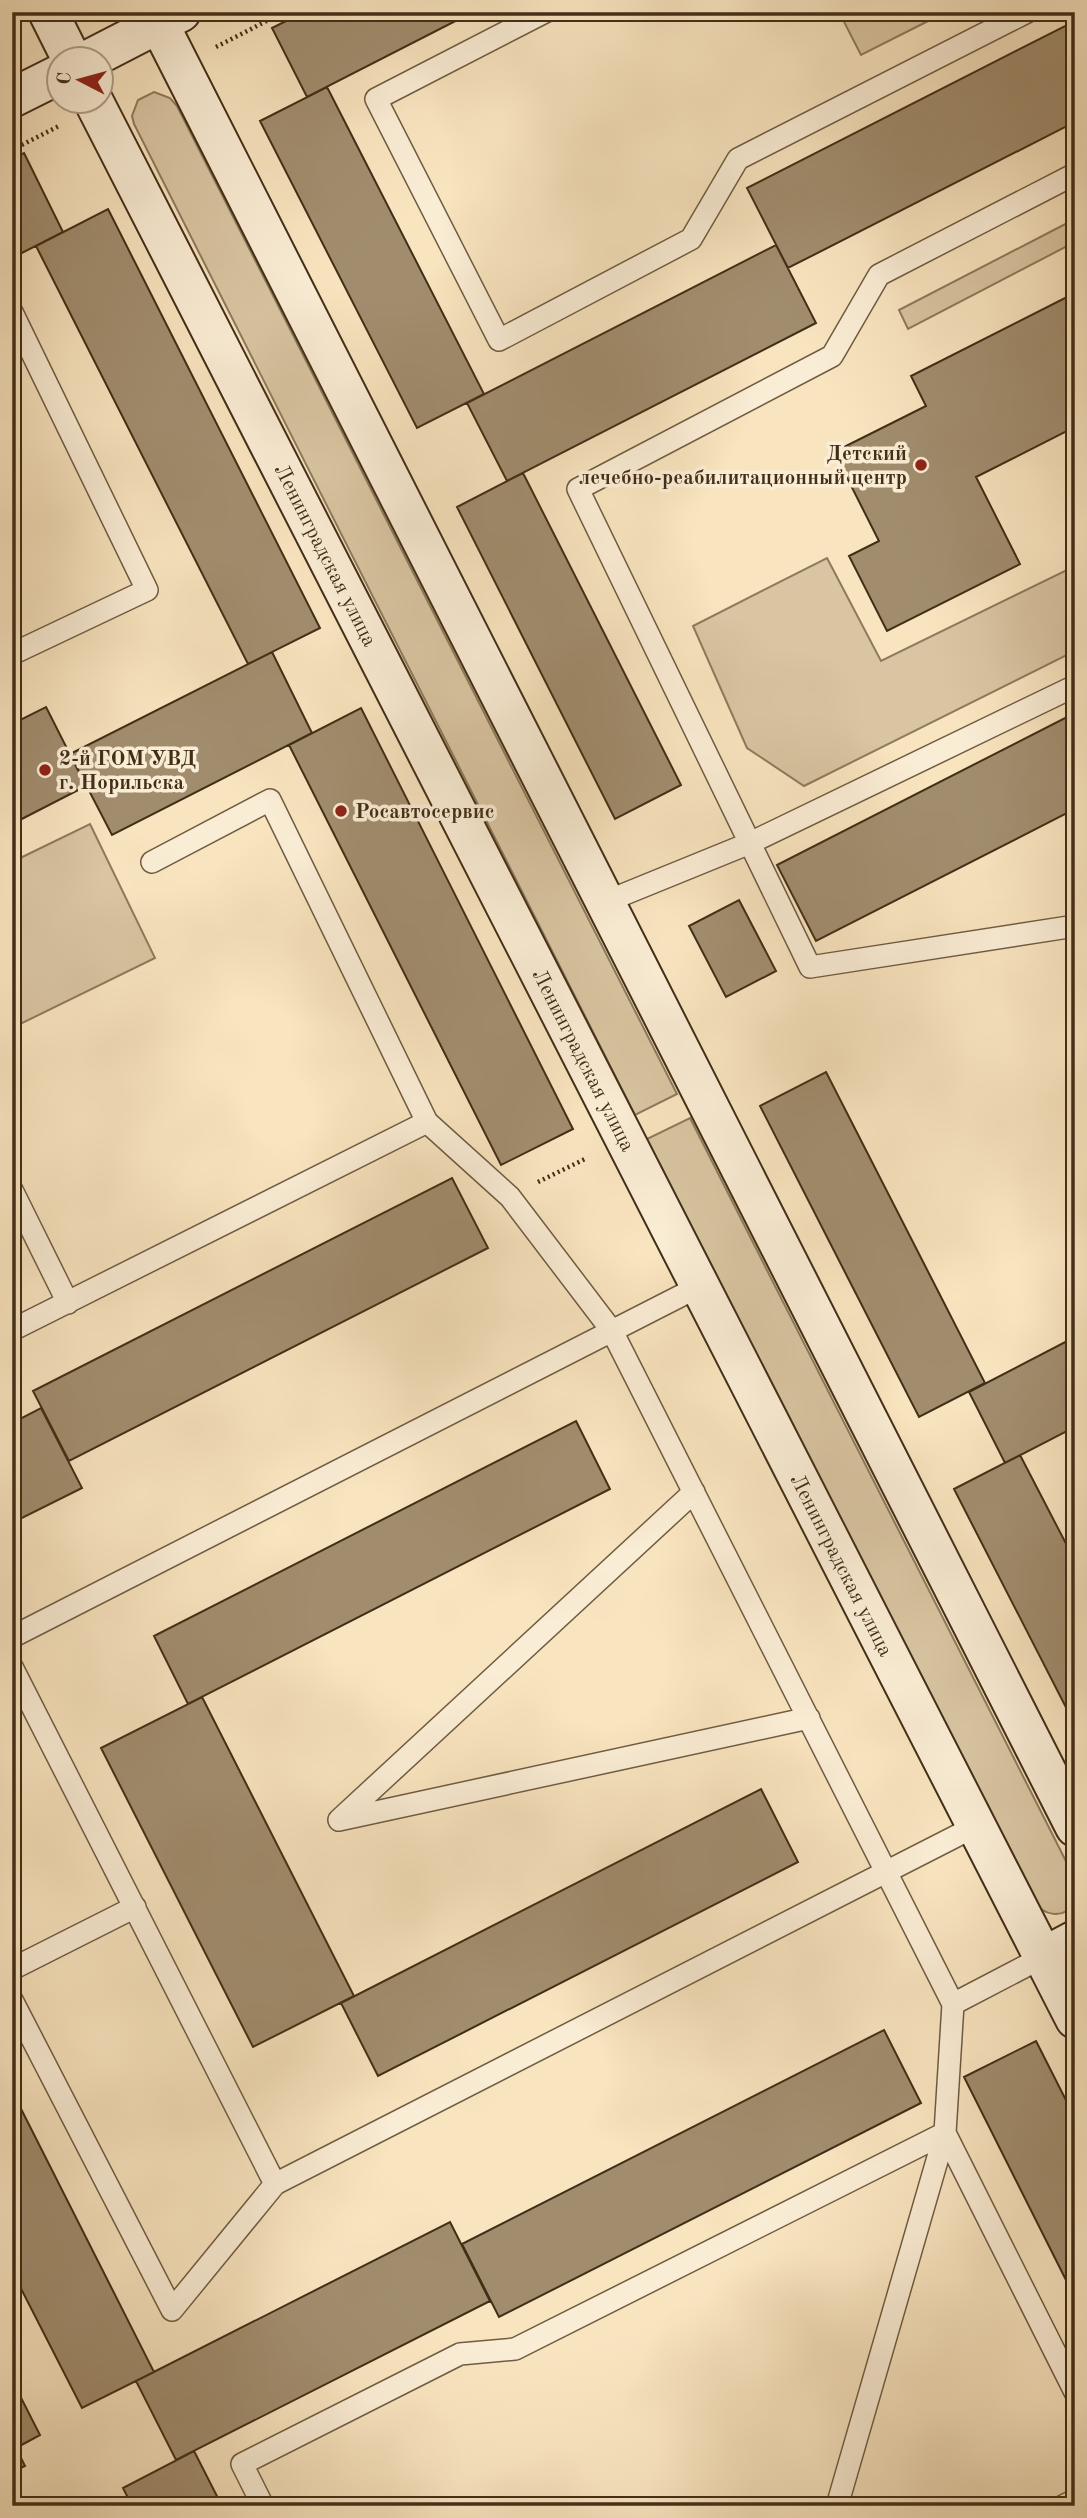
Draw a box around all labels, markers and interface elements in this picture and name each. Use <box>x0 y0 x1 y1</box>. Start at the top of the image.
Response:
north arrow <box>46 46 116 116</box>
text: С <box>55 71 76 86</box>
place label: Детский лечебно-реабилитационный центр <box>579 444 907 489</box>
marker: Детский лечебно-реабилитационный центр <box>913 457 929 473</box>
street label: Ленинградская улица <box>270 461 380 650</box>
place label: 2-й ГОМ УВД г. Норильска <box>59 749 196 794</box>
marker: 2-й ГОМ УВД г. Норильска <box>37 762 53 778</box>
place label: Росавтосервис <box>355 802 495 823</box>
marker: Росавтосервис <box>333 803 349 819</box>
street label: Ленинградская улица <box>528 966 638 1155</box>
street label: Ленинградская улица <box>786 1471 896 1660</box>

